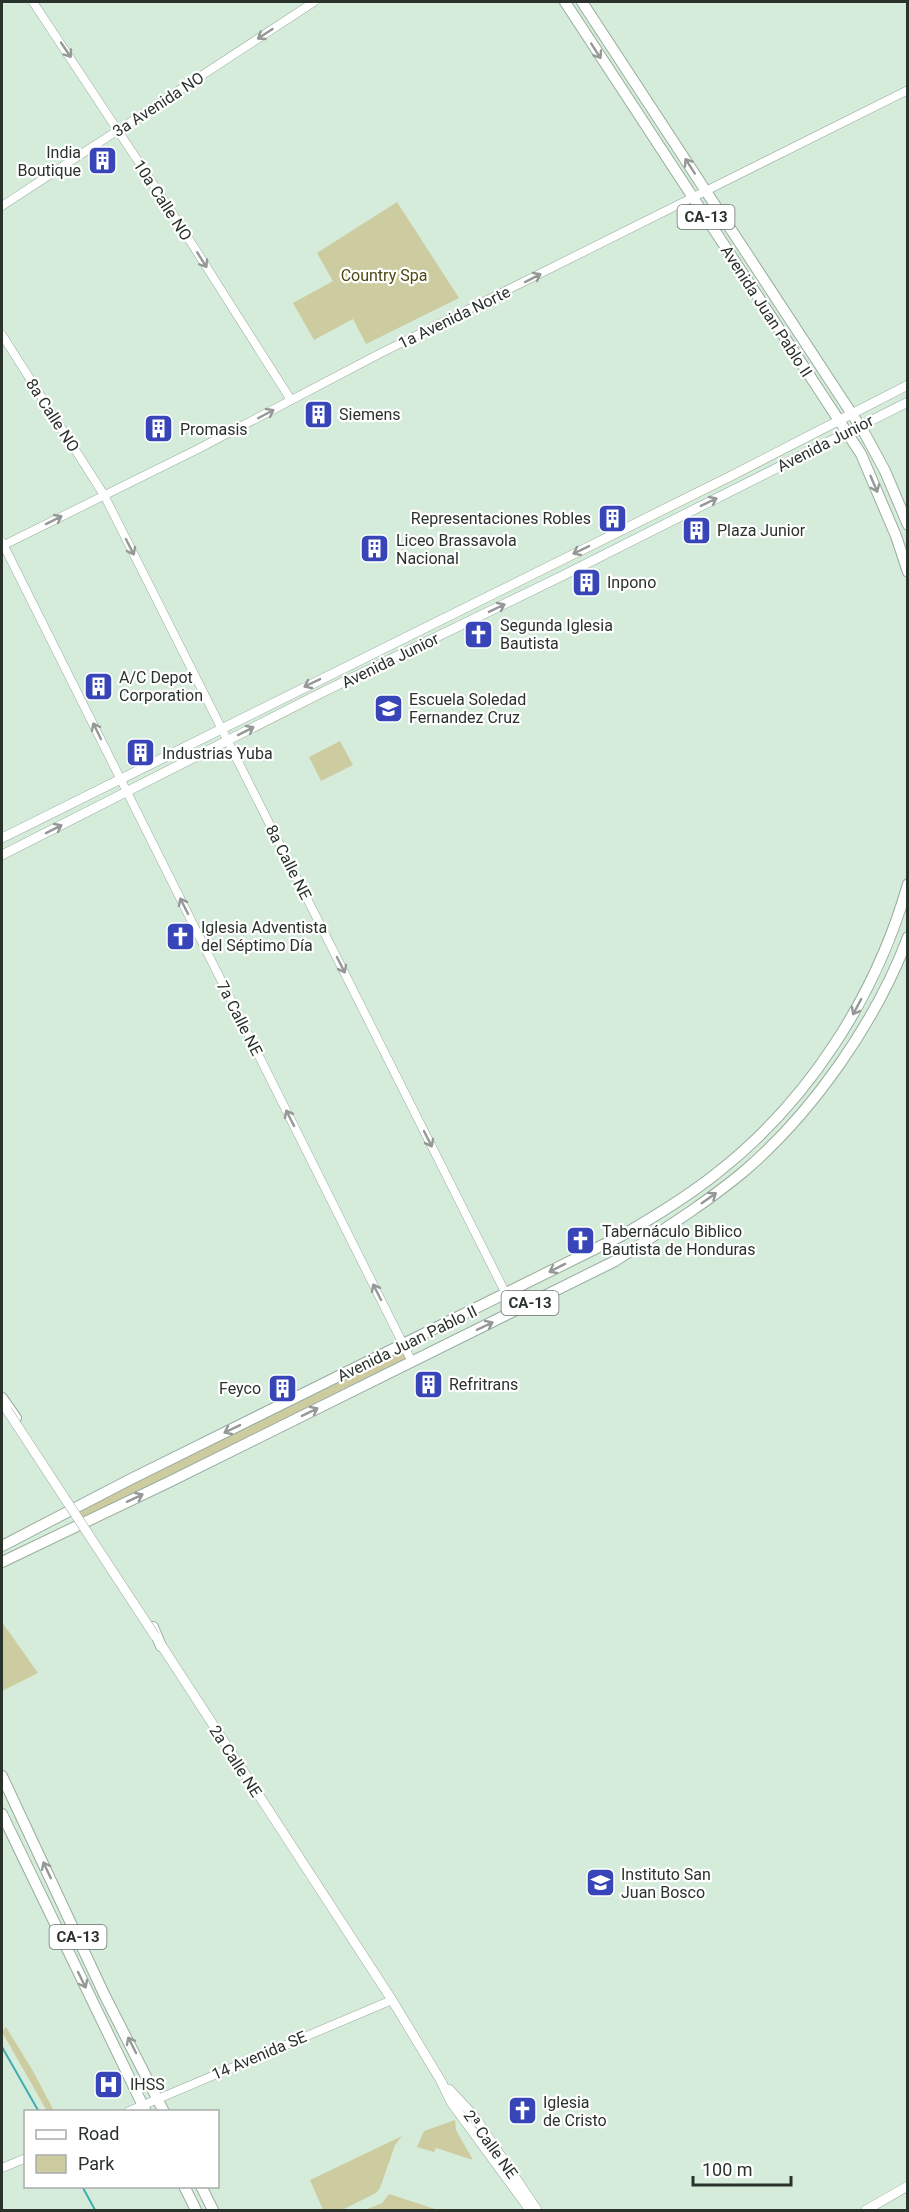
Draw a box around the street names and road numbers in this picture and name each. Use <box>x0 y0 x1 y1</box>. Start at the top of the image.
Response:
street label: 3a Avenida NO <box>109 68 207 141</box>
street label: 10a Calle NO <box>129 156 196 244</box>
road number: CA-13 <box>678 205 734 229</box>
street label: Avenida Juan Pablo II <box>717 242 816 381</box>
street label: 1a Avenida Norte <box>395 282 513 353</box>
street label: 8a Calle NO <box>22 375 83 455</box>
street label: Avenida Junior <box>774 411 877 476</box>
street label: Avenida Junior <box>339 629 442 692</box>
street label: 8a Calle NE <box>262 822 316 903</box>
street label: 7a Calle NE <box>213 978 267 1059</box>
road number: CA-13 <box>502 1291 558 1315</box>
street label: Avenida Juan Pablo II <box>334 1301 480 1386</box>
street label: 2a Calle NE <box>205 1722 266 1801</box>
road number: CA-13 <box>50 1925 106 1949</box>
street label: 14 Avenida SE <box>209 2027 309 2084</box>
street label: 2ª Calle NE <box>459 2106 522 2182</box>

